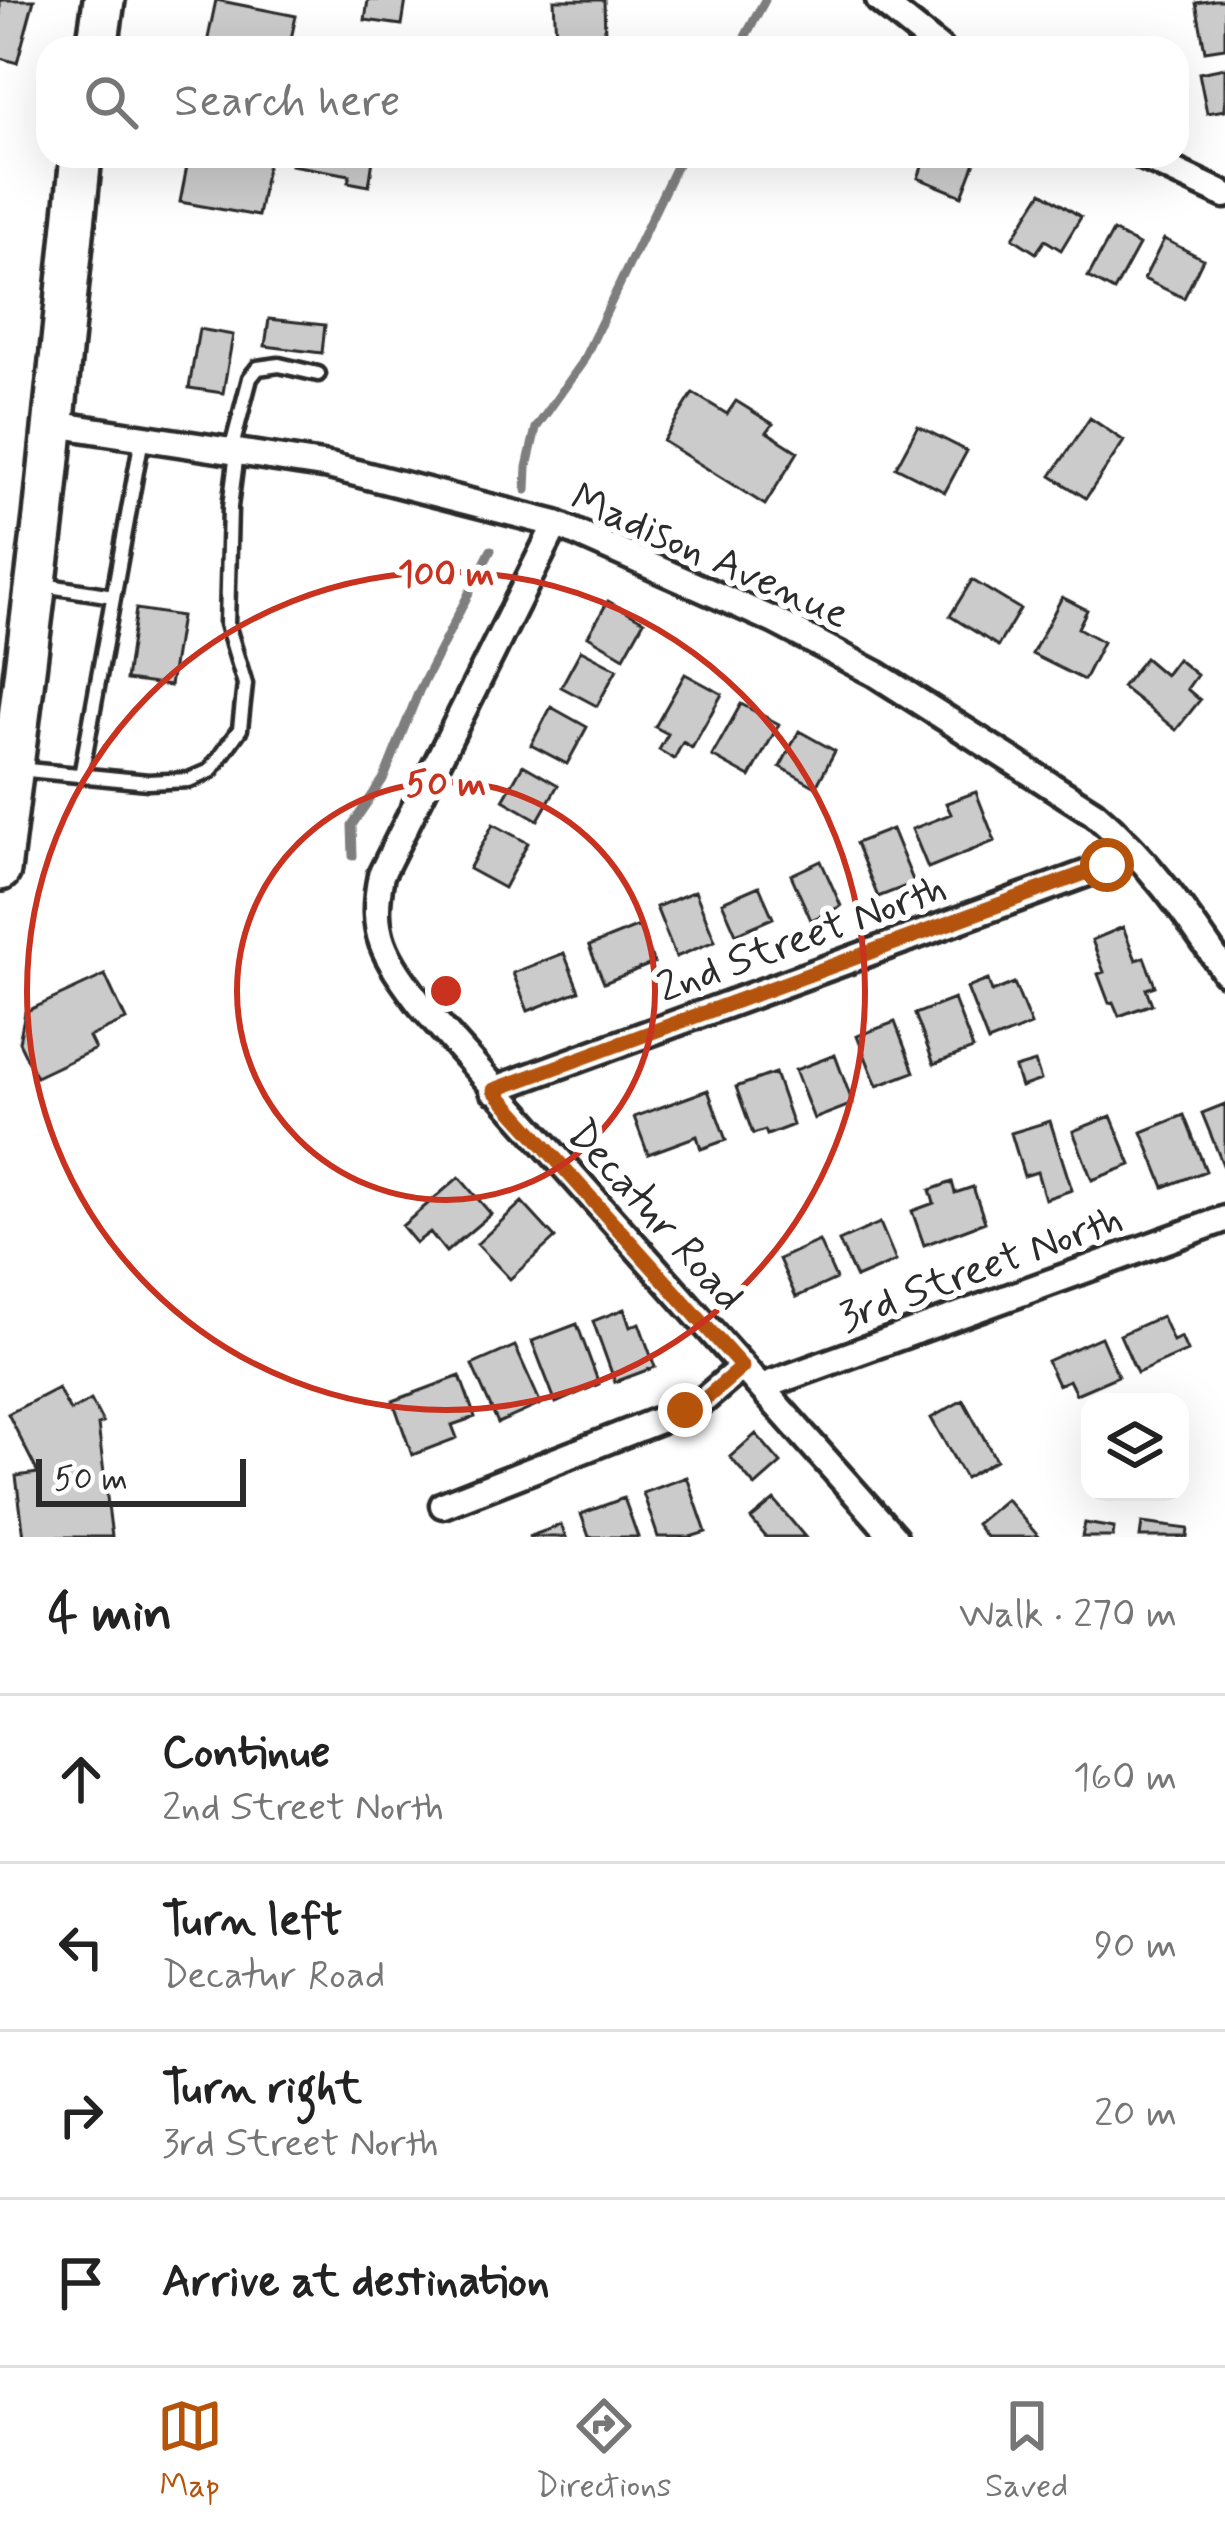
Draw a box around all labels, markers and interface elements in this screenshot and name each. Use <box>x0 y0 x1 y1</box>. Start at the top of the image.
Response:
search box <box>36 36 1189 168</box>
icon: search <box>78 69 144 135</box>
text: Search here <box>174 73 401 132</box>
street label: Madison Avenue <box>562 471 857 643</box>
text: 100 m <box>398 552 494 599</box>
text: 50 m <box>406 762 486 809</box>
route start <box>1080 838 1134 892</box>
street label: 2nd Street North <box>650 862 954 1017</box>
centre of rings <box>425 970 467 1012</box>
street label: Decatur Road <box>554 1109 755 1324</box>
street label: 3rd Street North <box>832 1193 1131 1346</box>
route end <box>658 1383 712 1437</box>
map controls <box>1081 1393 1189 1501</box>
button: layers <box>1081 1393 1189 1501</box>
scale bar <box>36 1453 246 1506</box>
text: 50 m <box>54 1458 128 1502</box>
text: 4 min <box>48 1582 172 1648</box>
text: Walk · 270 m <box>959 1590 1177 1641</box>
text: Continue <box>162 1724 330 1783</box>
icon: ahead <box>48 1746 114 1812</box>
text: 160 m <box>1073 1753 1177 1804</box>
text: 2nd Street North <box>162 1783 444 1834</box>
text: Turn left <box>162 1892 342 1951</box>
icon: left <box>48 1914 114 1980</box>
text: 90 m <box>1094 1921 1177 1972</box>
text: Decatur Road <box>162 1951 385 2002</box>
text: Turn right <box>162 2060 362 2119</box>
icon: right <box>48 2082 114 2148</box>
text: 20 m <box>1094 2089 1177 2140</box>
text: 3rd Street North <box>162 2119 439 2170</box>
icon: arrive <box>48 2250 114 2316</box>
text: Arrive at destination <box>162 2253 550 2312</box>
tab: Map <box>157 2393 223 2509</box>
tab: Directions <box>536 2393 672 2509</box>
tab: Saved <box>985 2393 1068 2509</box>

